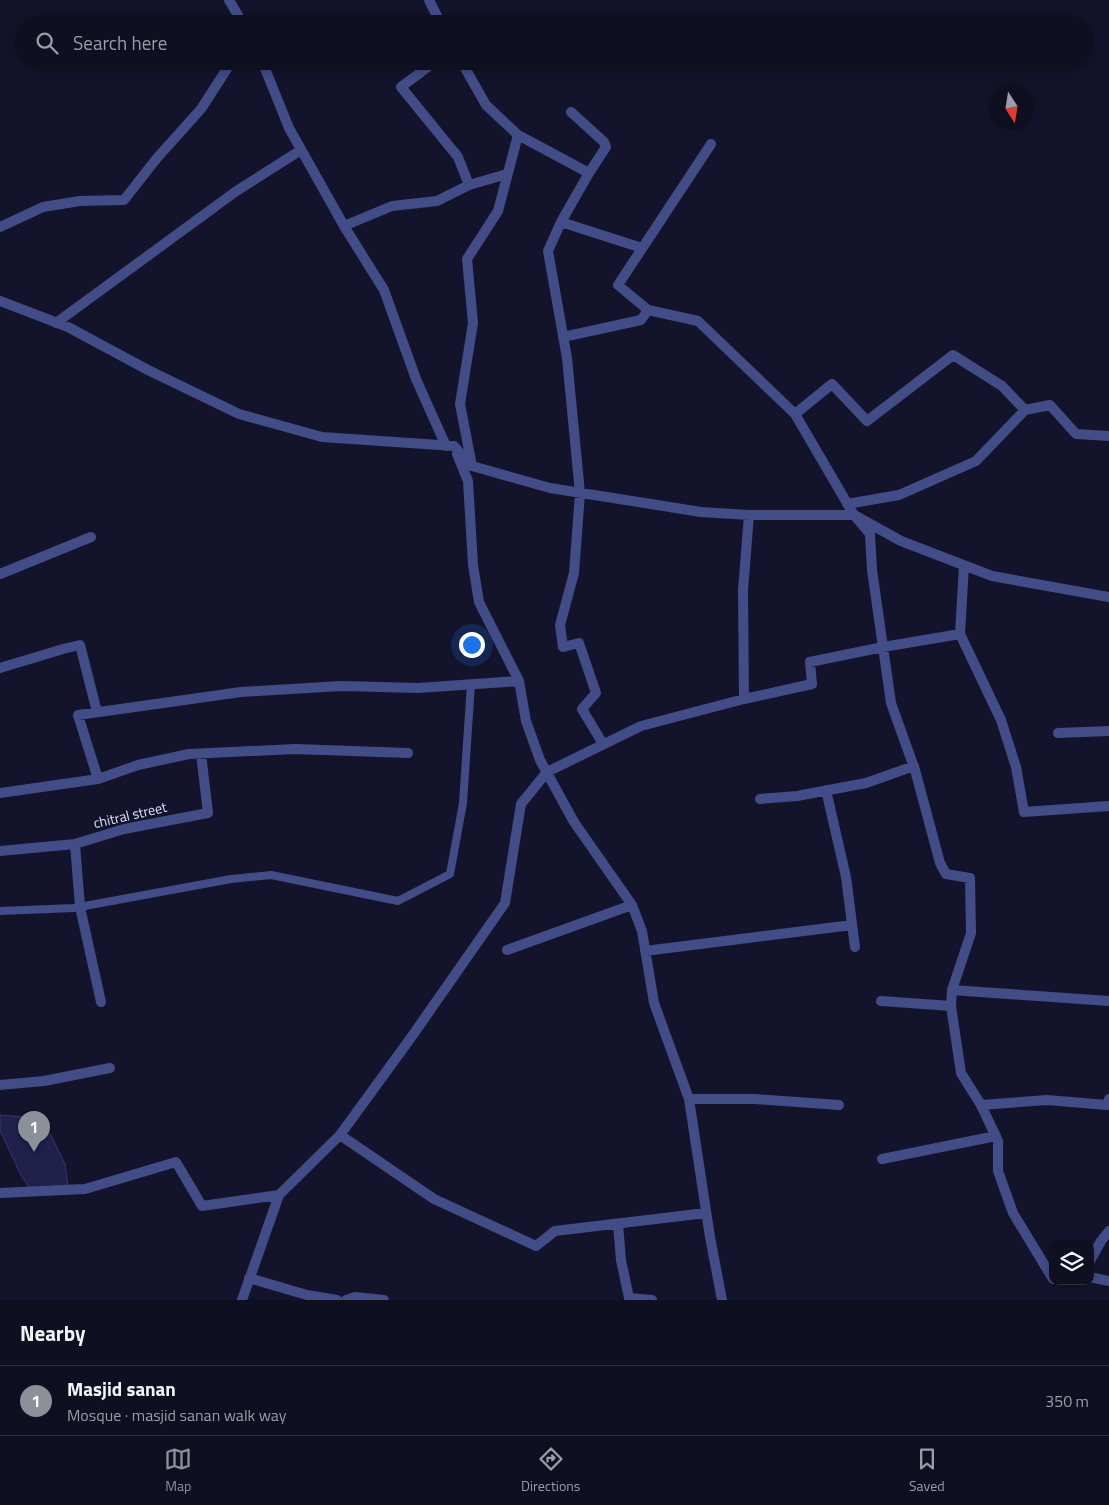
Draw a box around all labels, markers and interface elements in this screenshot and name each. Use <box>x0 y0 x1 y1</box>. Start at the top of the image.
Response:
search box <box>15 15 1094 70</box>
text: Search here <box>73 28 167 57</box>
icon: search <box>33 29 61 57</box>
north arrow <box>989 85 1034 130</box>
your location <box>459 632 485 658</box>
street label: chitral street <box>91 796 169 833</box>
pin: 1 <box>18 1111 50 1152</box>
map controls <box>1049 1240 1094 1285</box>
button: layers <box>1049 1240 1094 1285</box>
text: Nearby <box>20 1317 85 1349</box>
text: Masjid sanan <box>67 1374 176 1403</box>
text: 1 <box>32 1389 40 1413</box>
text: 350 m <box>1045 1389 1089 1413</box>
text: Mosque · masjid sanan walk way <box>67 1403 287 1427</box>
tab: Map <box>164 1445 192 1496</box>
tab: Directions <box>521 1445 580 1496</box>
tab: Saved <box>909 1445 945 1496</box>

